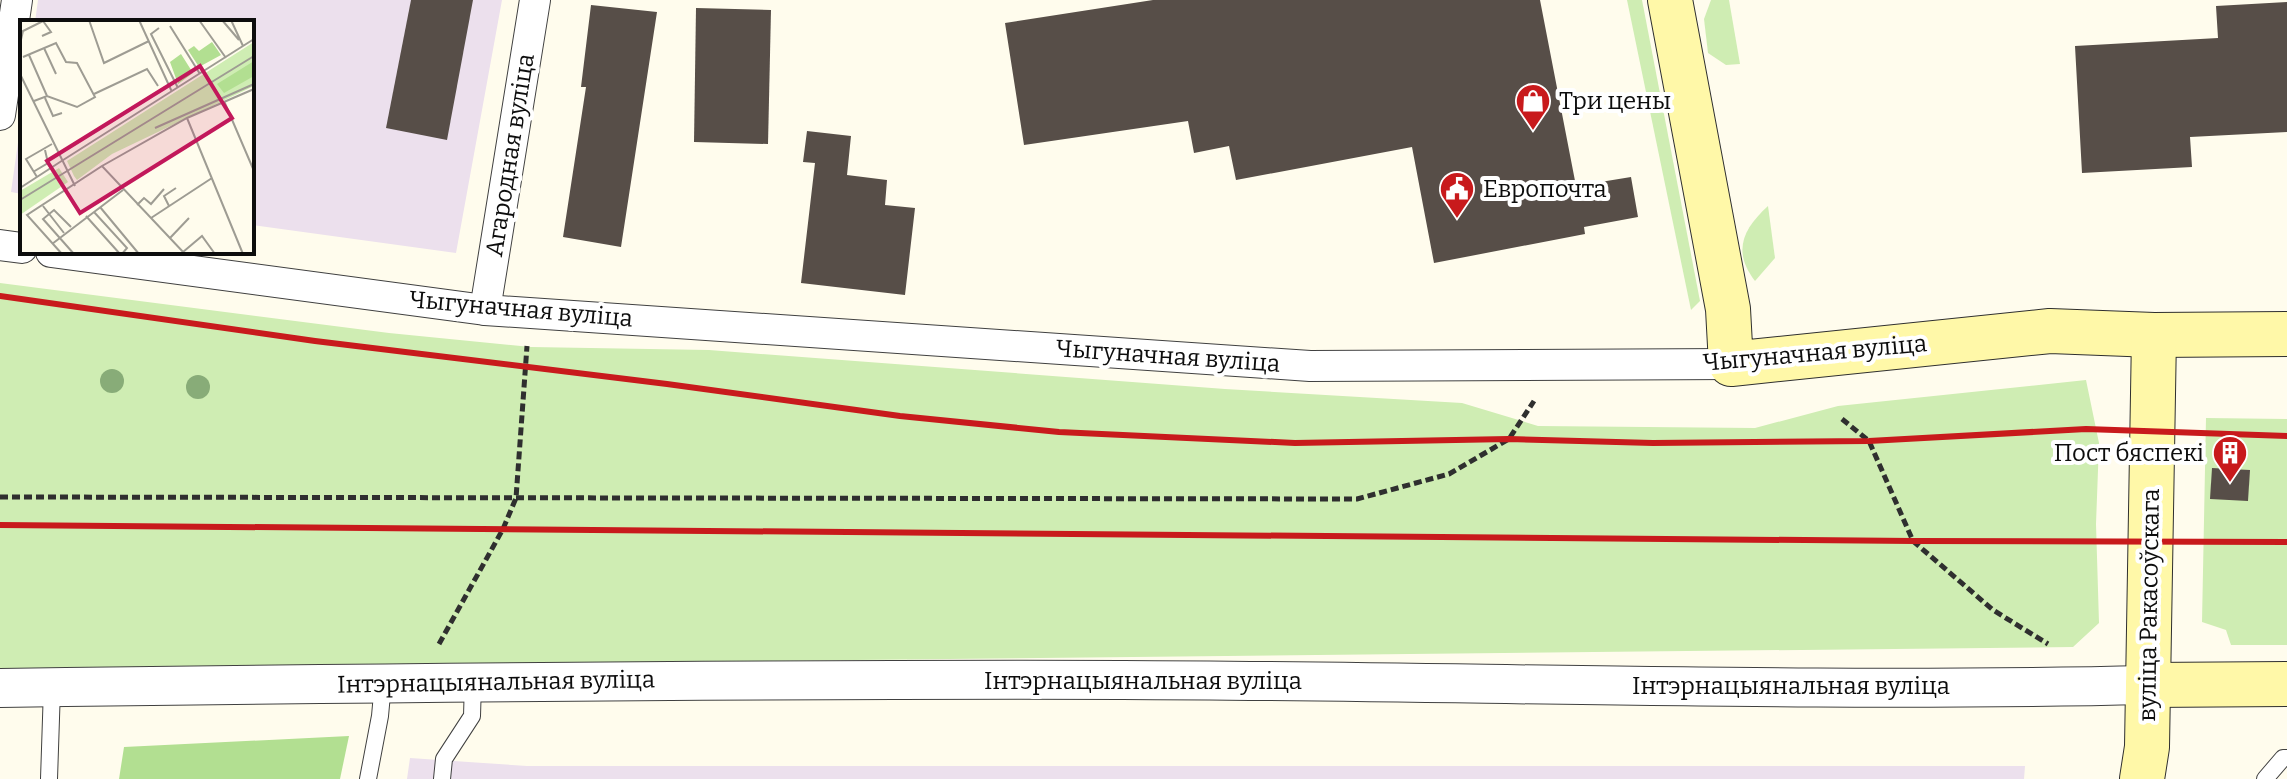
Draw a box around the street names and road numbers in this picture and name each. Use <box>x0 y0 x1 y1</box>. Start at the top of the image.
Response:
street label: Агародная вуліца <box>480 52 540 258</box>
street label: Чыгуначная вуліца <box>408 285 634 333</box>
street label: Чыгуначная вуліца <box>1702 329 1928 377</box>
street label: Чыгуначная вуліца <box>1055 334 1281 378</box>
street label: вуліца Ракасоўскага <box>2133 488 2165 722</box>
street label: Інтэрнацыянальная вуліца <box>337 665 655 699</box>
street label: Інтэрнацыянальная вуліца <box>984 667 1302 695</box>
street label: Інтэрнацыянальная вуліца <box>1632 672 1950 700</box>

